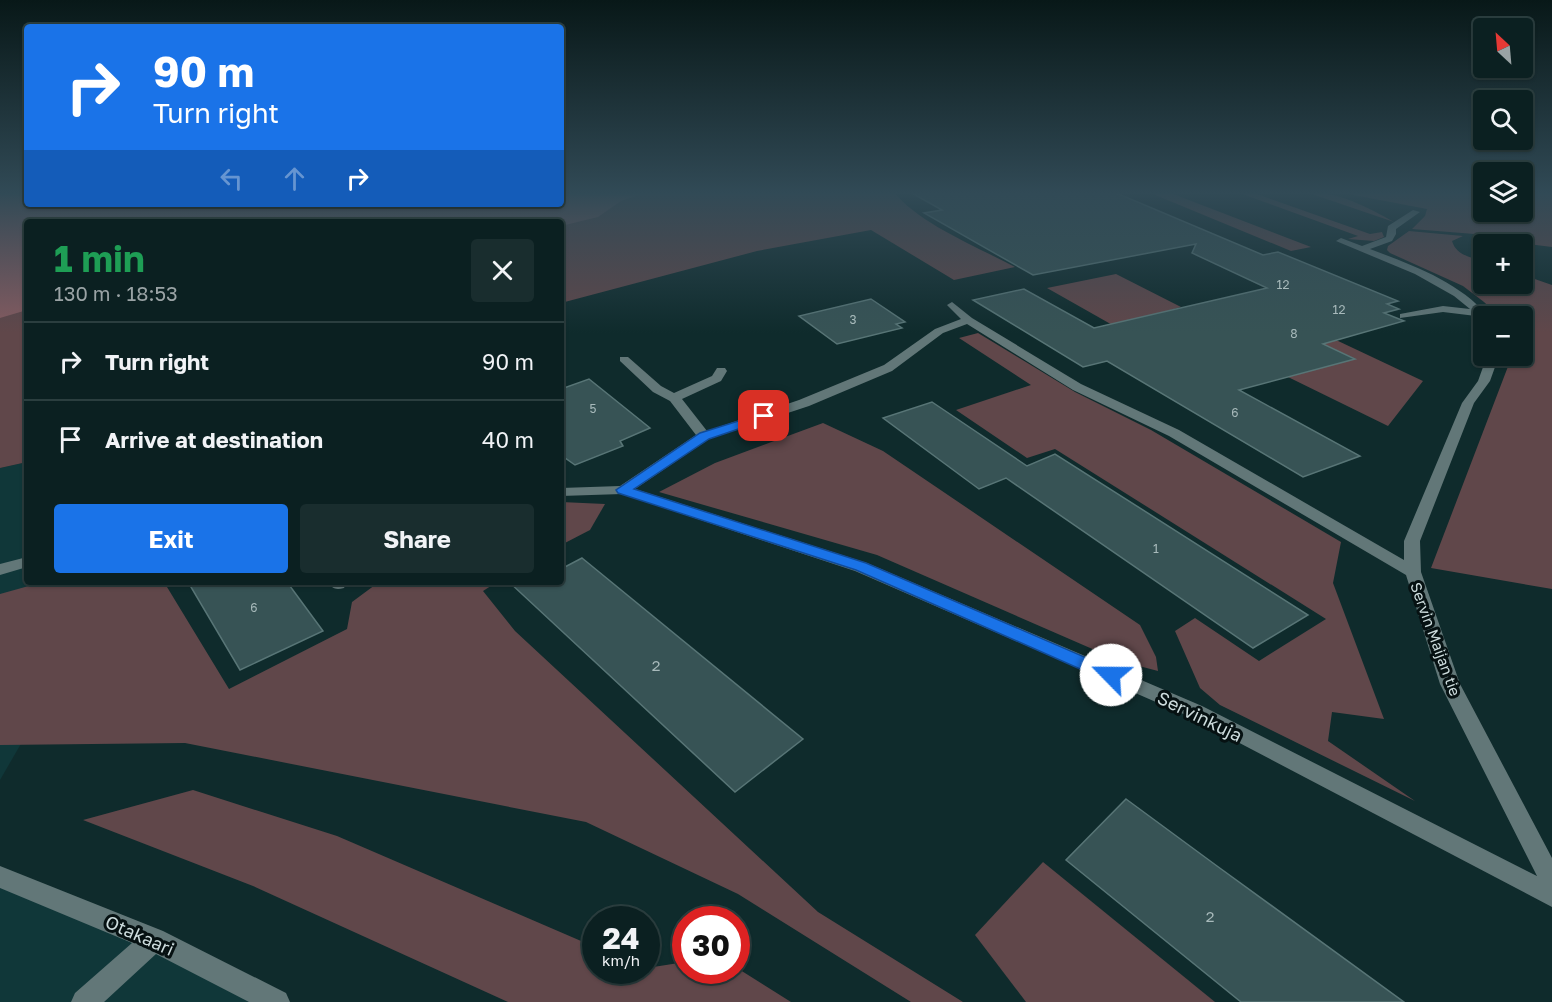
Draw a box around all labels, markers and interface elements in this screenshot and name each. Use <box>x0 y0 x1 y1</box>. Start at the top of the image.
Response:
north arrow <box>1473 18 1533 78</box>
map controls <box>1473 18 1533 366</box>
text: 90 m <box>153 46 254 96</box>
icon: right <box>54 48 132 126</box>
button: search <box>1473 90 1533 150</box>
text: Turn right <box>153 97 279 129</box>
icon: left <box>215 162 248 195</box>
icon: ahead <box>278 162 311 195</box>
icon: right <box>341 162 374 195</box>
button: layers <box>1473 162 1533 222</box>
button: + <box>1473 234 1533 294</box>
text: 1 min <box>54 237 145 280</box>
button: close <box>471 239 534 302</box>
house number: 12 <box>1277 277 1289 292</box>
text: 130 m · 18:53 <box>54 281 178 305</box>
house number: 12 <box>1333 302 1345 317</box>
button: − <box>1473 306 1533 366</box>
house number: 3 <box>849 312 857 327</box>
house number: 8 <box>1290 326 1298 341</box>
icon: right <box>54 345 87 378</box>
text: Turn right <box>105 348 209 375</box>
text: 90 m <box>482 348 534 375</box>
pin <box>738 390 789 441</box>
icon: arrive <box>747 399 780 432</box>
house number: 5 <box>590 401 597 416</box>
house number: 6 <box>1231 405 1239 420</box>
icon: arrive <box>54 423 87 456</box>
text: Arrive at destination <box>105 426 323 453</box>
text: 40 m <box>482 426 534 453</box>
button: Exit <box>54 504 288 573</box>
button: Share <box>300 504 534 573</box>
house number: 1 <box>1153 541 1159 556</box>
street label: Servin Maijan tie <box>1407 580 1465 699</box>
house number: 6 <box>250 600 258 615</box>
position arrow <box>1079 643 1143 707</box>
house number: 2 <box>652 656 660 674</box>
street label: Servinkuja <box>1154 686 1246 746</box>
speed limit sign: 30 <box>672 906 750 984</box>
house number: 2 <box>1206 907 1214 925</box>
street label: Otakaari <box>102 910 178 960</box>
text: 24 <box>602 920 640 956</box>
text: km/h <box>602 951 640 969</box>

